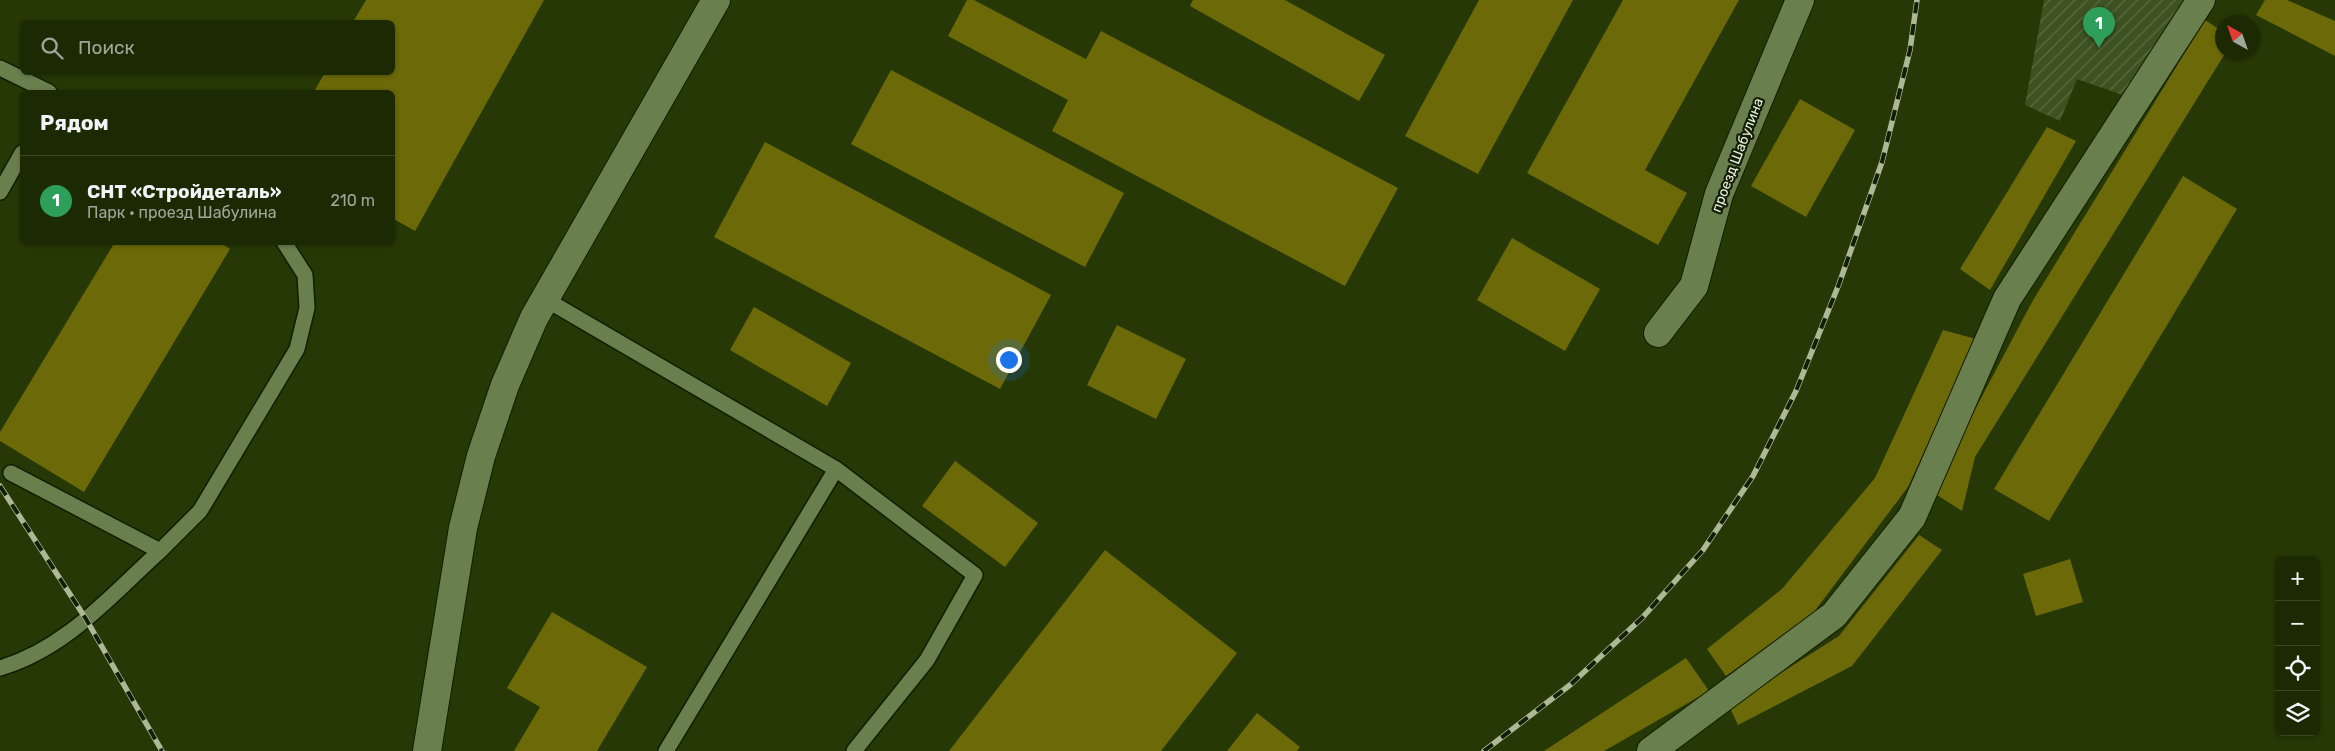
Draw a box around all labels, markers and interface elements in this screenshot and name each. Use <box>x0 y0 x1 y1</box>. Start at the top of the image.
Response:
pin: 1 <box>2083 7 2115 48</box>
north arrow <box>2215 15 2260 60</box>
search box <box>20 20 395 75</box>
icon: search <box>38 34 66 62</box>
text: Поиск <box>78 36 135 59</box>
street label: проезд Шабулина <box>1708 96 1767 215</box>
text: Рядом <box>40 110 109 135</box>
text: СНТ «Стройдеталь» <box>87 180 281 203</box>
text: 1 <box>52 191 60 210</box>
text: 210 m <box>330 191 375 210</box>
text: Парк · проезд Шабулина <box>87 203 277 222</box>
your location <box>996 347 1022 373</box>
map controls <box>2275 556 2320 736</box>
button: + <box>2275 556 2320 601</box>
button: − <box>2275 601 2320 646</box>
button: locate <box>2275 646 2320 691</box>
button: layers <box>2275 691 2320 736</box>

